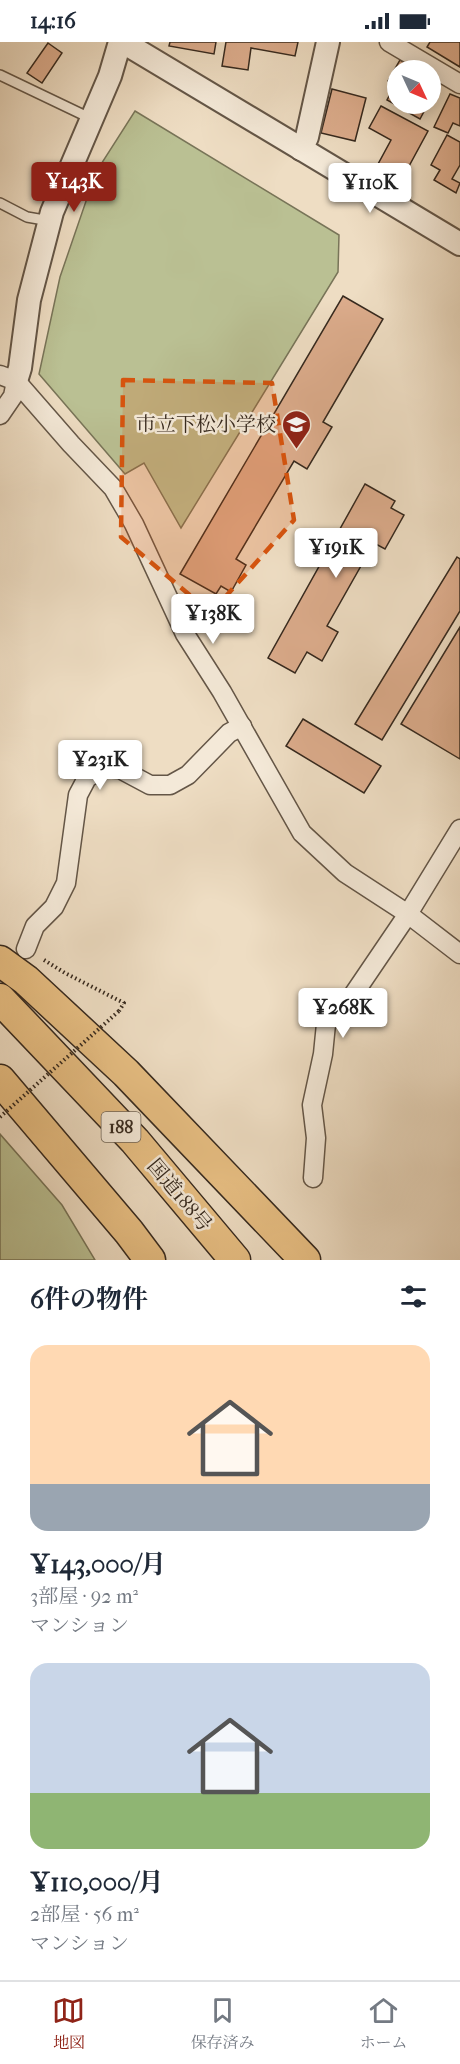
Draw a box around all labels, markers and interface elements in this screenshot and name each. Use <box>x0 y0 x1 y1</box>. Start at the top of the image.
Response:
text: 14:16 <box>30 8 76 34</box>
north arrow <box>387 60 441 114</box>
map controls <box>387 60 441 114</box>
pin: ¥143K <box>32 162 116 213</box>
pin: ¥110K <box>328 163 412 214</box>
text: ¥143K <box>45 170 103 193</box>
text: ¥110K <box>342 171 398 194</box>
school or university icon: 市立下松小学校 <box>281 408 313 450</box>
place label: 市立下松小学校 <box>136 413 276 436</box>
pin: ¥191K <box>294 528 378 579</box>
text: ¥191K <box>309 536 363 559</box>
pin: ¥138K <box>171 594 255 645</box>
text: ¥138K <box>185 602 241 625</box>
pin: ¥231K <box>58 740 142 791</box>
text: ¥231K <box>72 748 128 771</box>
pin: ¥268K <box>301 988 385 1039</box>
text: ¥268K <box>312 996 374 1019</box>
road number: 188 <box>102 1112 140 1142</box>
street label: 国道188号 <box>143 1155 216 1236</box>
icon: filters <box>397 1280 430 1313</box>
text: 6件の物件 <box>30 1284 148 1315</box>
icon: home <box>176 1384 284 1492</box>
text: ¥143,000/月 <box>30 1549 166 1580</box>
text: 3部屋 · 92 m² <box>30 1585 138 1608</box>
text: マンション <box>30 1614 129 1637</box>
icon: home <box>176 1702 284 1810</box>
text: ¥110,000/月 <box>30 1867 164 1898</box>
text: 2部屋 · 56 m² <box>30 1903 139 1926</box>
text: マンション <box>30 1932 129 1955</box>
tab: 地図 <box>52 1994 85 2053</box>
tab: 保存済み <box>190 1994 254 2053</box>
tab: ホーム <box>359 1994 407 2053</box>

